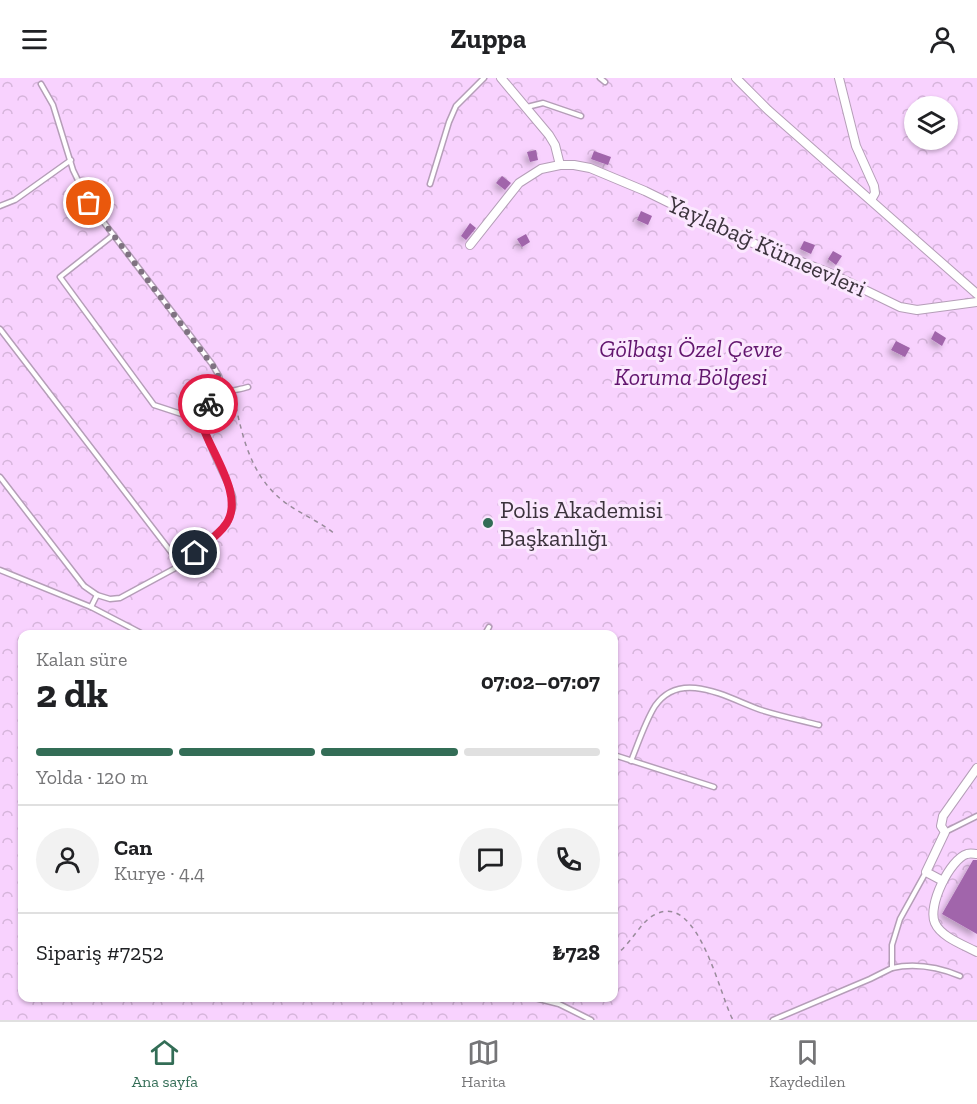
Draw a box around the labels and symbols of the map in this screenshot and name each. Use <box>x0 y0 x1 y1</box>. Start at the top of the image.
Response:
pin <box>63 177 114 228</box>
street label: Yaylabağ Kümeevleri <box>662 189 871 303</box>
park label: Gölbaşı Özel Çevre Koruma Bölgesi <box>599 334 783 391</box>
courier <box>178 374 238 434</box>
place label: Polis Akademisi Başkanlığı <box>500 495 663 552</box>
marker: Polis Akademisi Başkanlığı <box>481 516 495 530</box>
pin <box>169 527 220 578</box>

